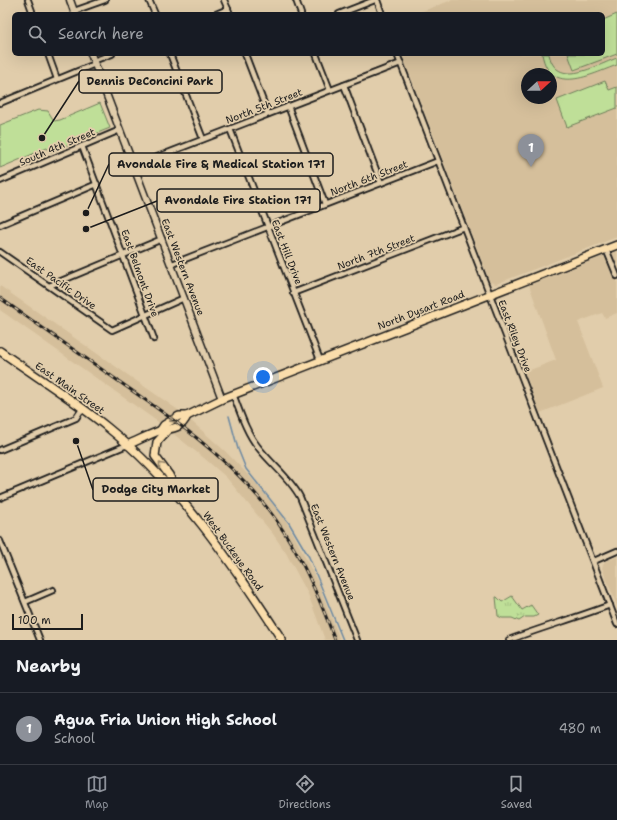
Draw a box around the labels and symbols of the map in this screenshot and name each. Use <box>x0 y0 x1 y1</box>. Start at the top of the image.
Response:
north arrow <box>521 68 557 104</box>
callout: Dennis DeConcini Park <box>79 70 222 93</box>
text: Dennis DeConcini Park <box>87 74 213 89</box>
street label: North 5th Street <box>224 85 304 127</box>
street label: South 4th Street <box>17 125 97 169</box>
pin: 1 <box>518 134 544 167</box>
callout: Avondale Fire & Medical Station 171 <box>109 153 333 176</box>
text: Avondale Fire & Medical Station 171 <box>117 157 325 172</box>
street label: North 6th Street <box>328 157 410 199</box>
callout: Avondale Fire Station 171 <box>157 189 320 212</box>
text: Avondale Fire Station 171 <box>165 193 311 208</box>
street label: East Western Avenue <box>158 217 208 318</box>
street label: East Hill Drive <box>269 218 306 287</box>
street label: East Belmont Drive <box>118 227 162 319</box>
street label: North 7th Street <box>335 231 417 273</box>
street label: East Pacific Drive <box>23 254 99 312</box>
street label: North Dysart Road <box>376 287 467 333</box>
street label: East Riley Drive <box>495 298 535 374</box>
street label: East Main Street <box>33 359 107 417</box>
your location <box>253 367 273 387</box>
one-way arrow <box>169 416 176 423</box>
one-way arrow <box>158 462 165 469</box>
callout: Dodge City Market <box>93 478 218 501</box>
text: Dodge City Market <box>102 482 211 497</box>
street label: East Western Avenue <box>308 502 358 602</box>
street label: West Buckeye Road <box>200 509 266 594</box>
scale bar <box>12 612 83 631</box>

